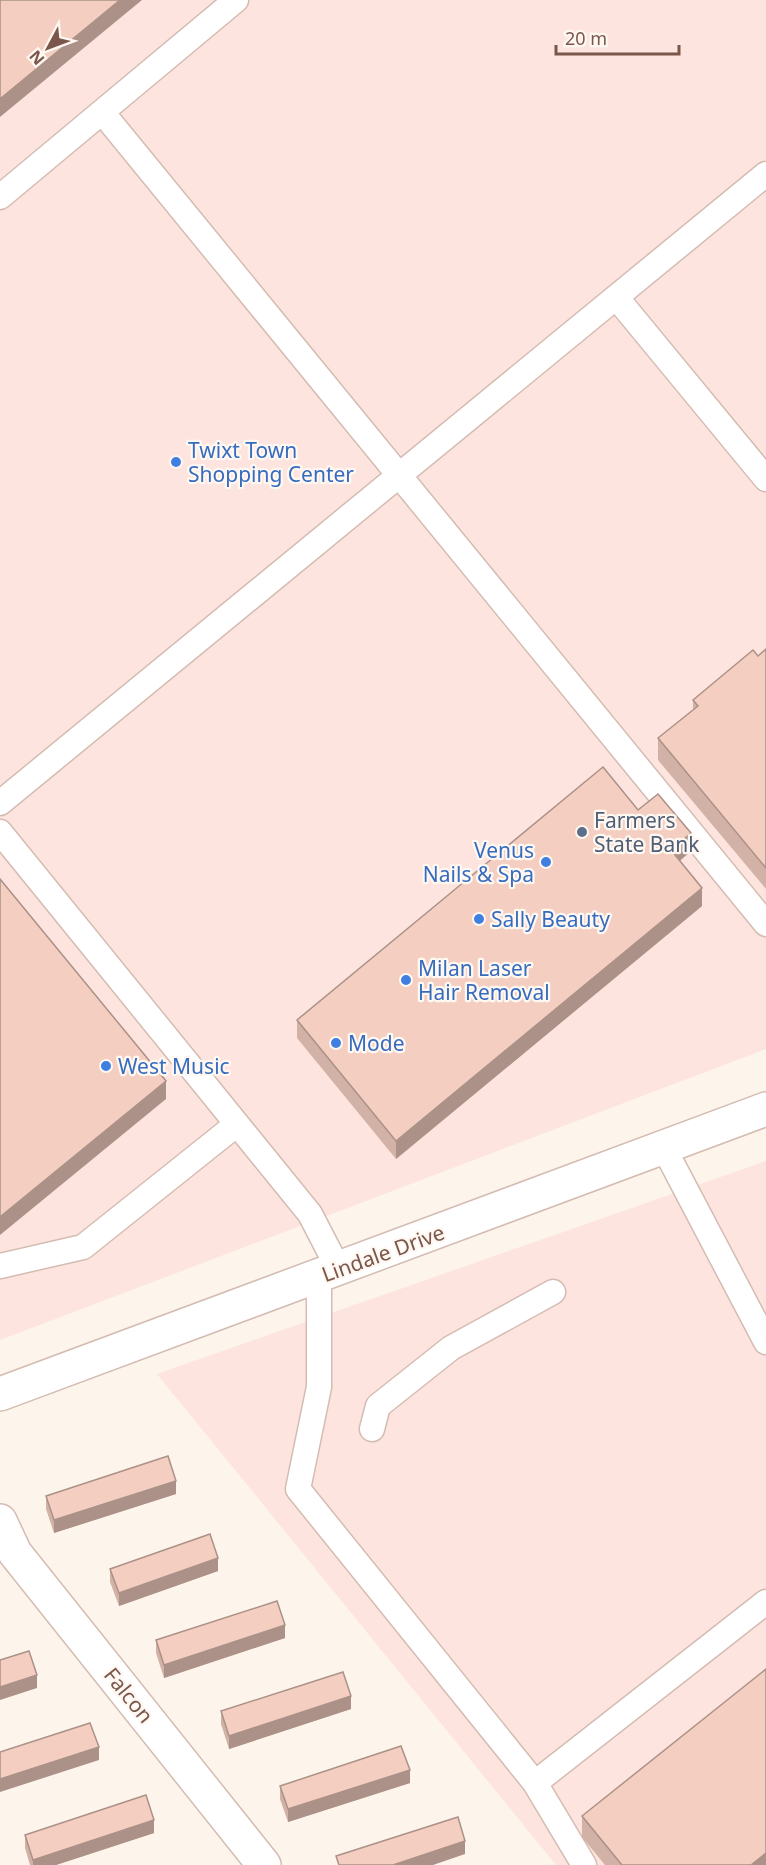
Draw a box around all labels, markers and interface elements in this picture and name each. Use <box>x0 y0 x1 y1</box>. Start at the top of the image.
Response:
north arrow <box>18 18 78 78</box>
scale bar <box>556 18 679 56</box>
text: 20 m <box>565 26 607 50</box>
text: N <box>24 46 49 70</box>
place label: Twixt Town Shopping Center <box>188 436 354 488</box>
marker: Twixt Town Shopping Center <box>169 455 183 469</box>
place label: Farmers State Bank <box>594 806 700 858</box>
marker: Farmers State Bank <box>575 825 589 839</box>
place label: Venus Nails & Spa <box>423 836 534 888</box>
marker: Venus Nails & Spa <box>539 855 553 869</box>
place label: Sally Beauty <box>491 905 610 933</box>
marker: Sally Beauty <box>472 912 486 926</box>
place label: Milan Laser Hair Removal <box>418 954 550 1006</box>
marker: Milan Laser Hair Removal <box>399 973 413 987</box>
place label: Mode <box>348 1029 405 1057</box>
marker: Mode <box>329 1036 343 1050</box>
place label: West Music <box>118 1052 230 1080</box>
marker: West Music <box>99 1059 113 1073</box>
street label: Lindale Drive <box>318 1218 448 1288</box>
street label: Falcon <box>98 1661 160 1729</box>

